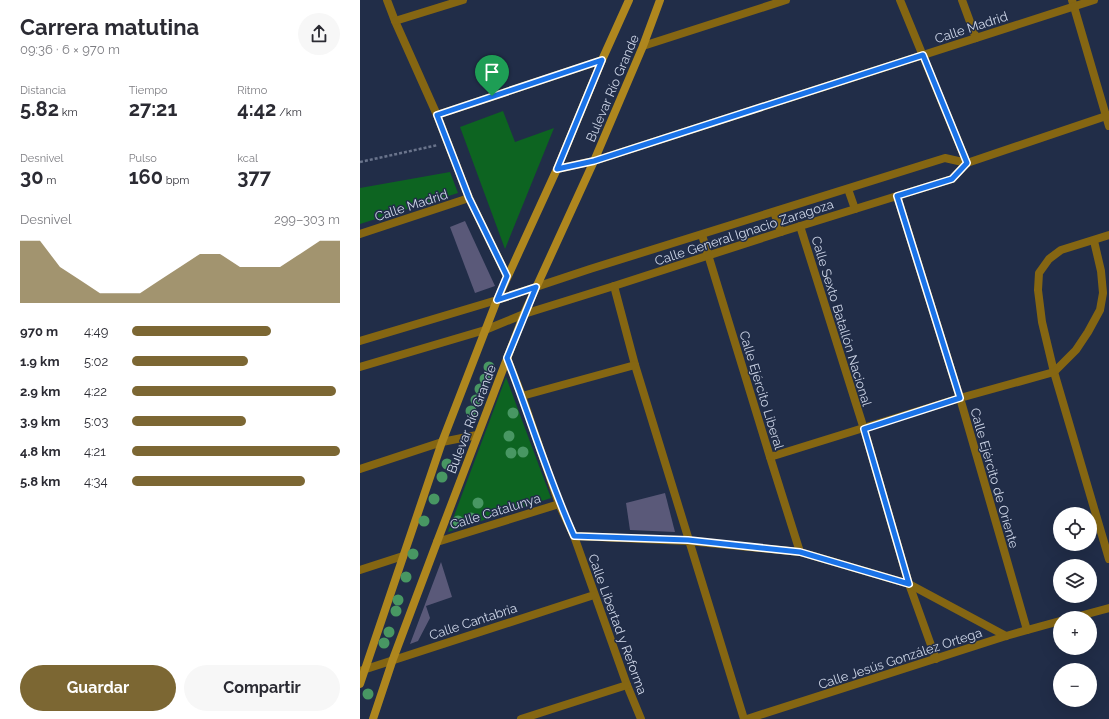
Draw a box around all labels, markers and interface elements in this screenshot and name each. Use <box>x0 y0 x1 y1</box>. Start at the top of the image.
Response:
street label: Calle Madrid <box>933 9 1010 46</box>
button: share <box>298 13 340 55</box>
text: Carrera matutina <box>20 14 199 40</box>
street label: Bulevar Río Grande <box>583 32 642 144</box>
text: 09:36 · 6 × 970 m <box>20 42 120 57</box>
pin <box>475 55 509 96</box>
icon: arrive <box>481 61 503 83</box>
text: Distancia <box>20 84 66 97</box>
text: Tiempo <box>129 84 168 97</box>
text: Ritmo <box>237 84 267 97</box>
text: 5.82 <box>20 97 59 121</box>
text: 27:21 <box>129 97 177 121</box>
text: 4:42 <box>237 97 276 121</box>
text: km <box>59 106 78 119</box>
text: /km <box>276 106 302 119</box>
text: Desnivel <box>20 152 64 165</box>
text: Pulso <box>129 152 157 165</box>
text: kcal <box>237 152 258 165</box>
text: 30 <box>20 165 43 189</box>
text: 160 <box>129 165 163 189</box>
text: 377 <box>237 165 271 189</box>
text: m <box>43 174 56 187</box>
text: bpm <box>163 174 189 187</box>
street label: Calle Madrid <box>373 187 450 224</box>
street label: Calle General Ignacio Zaragoza <box>653 196 835 269</box>
text: Desnivel <box>20 212 71 227</box>
text: 299–303 m <box>274 212 340 227</box>
street label: Calle Sexto Batallón Nacional <box>808 234 875 408</box>
text: 970 m <box>20 324 58 339</box>
text: 4:49 <box>84 324 108 339</box>
street label: Calle Ejército Liberal <box>736 329 787 452</box>
text: 1.9 km <box>20 354 59 369</box>
text: 5:02 <box>84 354 108 369</box>
street label: Bulevar Río Grande <box>444 362 499 476</box>
text: 2.9 km <box>20 384 60 399</box>
text: 4:22 <box>84 384 107 399</box>
street label: Calle Ejército de Oriente <box>967 406 1022 550</box>
text: 3.9 km <box>20 414 60 429</box>
text: 5:03 <box>84 414 108 429</box>
text: 4.8 km <box>20 444 61 459</box>
text: 4:21 <box>84 444 106 459</box>
text: 5.8 km <box>20 474 60 489</box>
text: 4:34 <box>84 474 108 489</box>
street label: Calle Catalunya <box>448 491 542 532</box>
map controls <box>1053 507 1097 707</box>
button: locate <box>1053 507 1097 551</box>
street label: Calle Libertad y Reforma <box>585 552 650 696</box>
button: layers <box>1053 559 1097 603</box>
street label: Calle Cantabria <box>427 600 519 643</box>
button: + <box>1053 611 1097 655</box>
street label: Calle Jesús González Ortega <box>816 625 984 692</box>
button: − <box>1053 663 1097 707</box>
button: Guardar <box>20 665 176 711</box>
button: Compartir <box>184 665 340 711</box>

